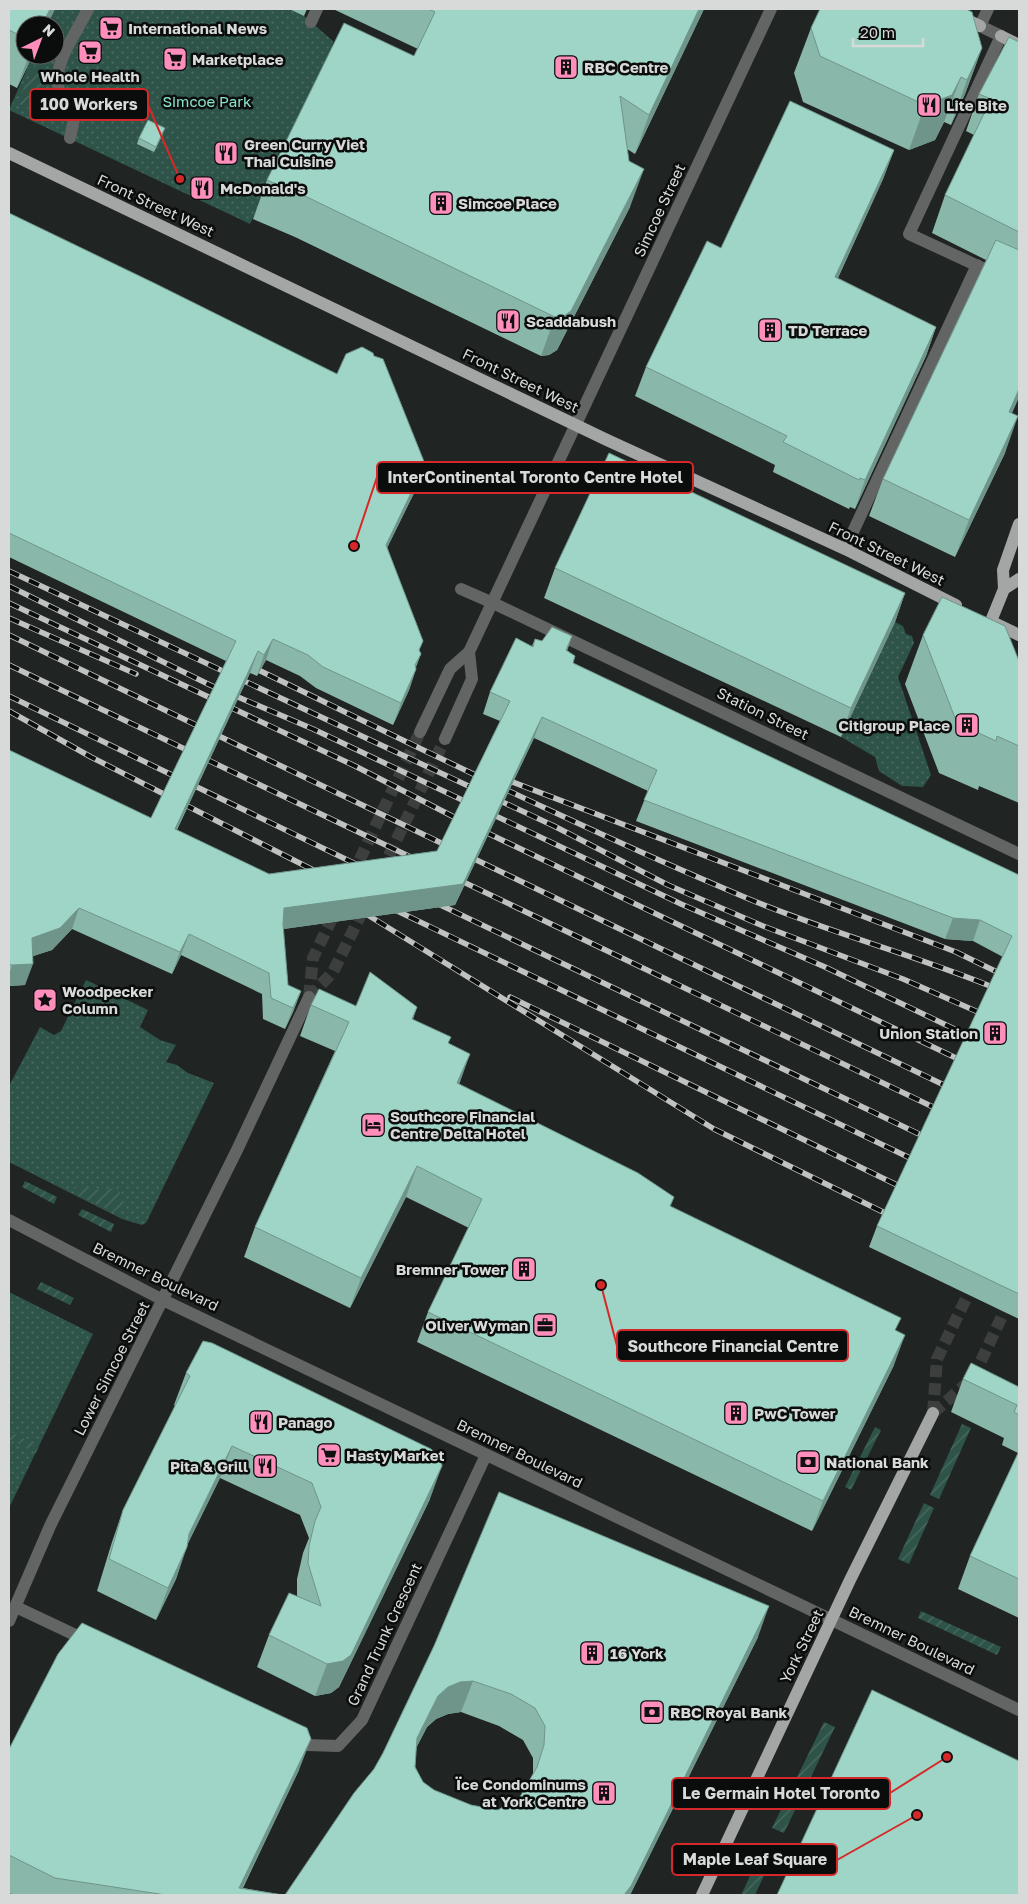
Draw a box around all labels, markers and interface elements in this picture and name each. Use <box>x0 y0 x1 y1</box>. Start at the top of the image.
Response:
north arrow <box>15 15 65 65</box>
supermarket icon: International News <box>98 15 124 41</box>
scale bar <box>853 15 923 47</box>
place label: International News <box>128 19 267 37</box>
text: N <box>39 20 59 40</box>
text: 20 m <box>860 23 895 41</box>
supermarket icon: Whole Health <box>77 39 103 65</box>
supermarket icon: Marketplace <box>162 46 188 72</box>
place label: Marketplace <box>192 50 284 68</box>
building icon: RBC Centre <box>553 54 579 80</box>
place label: RBC Centre <box>584 58 669 76</box>
place label: Whole Health <box>40 67 140 85</box>
callout: 100 Workers <box>30 89 148 120</box>
park label: Simcoe Park <box>163 92 252 110</box>
restaurant icon: Lite Bite <box>916 92 942 118</box>
text: 100 Workers <box>40 94 138 114</box>
place label: Lite Bite <box>946 96 1007 114</box>
place label: Green Curry Viet Thai Cuisine <box>244 135 365 170</box>
restaurant icon: Green Curry Viet Thai Cuisine <box>213 140 239 166</box>
street label: Simcoe Street <box>630 160 688 260</box>
street label: Front Street West <box>95 170 217 240</box>
restaurant icon: McDonald's <box>189 175 215 201</box>
place label: McDonald's <box>220 179 306 197</box>
building icon: Simcoe Place <box>428 190 454 216</box>
place label: Simcoe Place <box>458 194 557 212</box>
restaurant icon: Scaddabush <box>495 308 521 334</box>
place label: Scaddabush <box>526 312 616 330</box>
building icon: TD Terrace <box>757 317 783 343</box>
place label: TD Terrace <box>788 321 867 339</box>
street label: Front Street West <box>460 344 582 416</box>
callout: InterContinental Toronto Centre Hotel <box>377 462 693 493</box>
text: InterContinental Toronto Centre Hotel <box>387 467 683 487</box>
street label: Front Street West <box>826 517 948 589</box>
street label: Station Street <box>714 683 812 743</box>
building icon: Citigroup Place <box>954 712 980 738</box>
place label: Citigroup Place <box>838 716 950 734</box>
place label: Woodpecker Column <box>62 982 153 1017</box>
place icon: Woodpecker Column <box>32 987 58 1013</box>
building icon: Union Station <box>982 1020 1008 1046</box>
place label: Union Station <box>879 1024 978 1042</box>
place label: Southcore Financial Centre Delta Hotel <box>390 1107 535 1142</box>
hotel icon: Southcore Financial Centre Delta Hotel <box>360 1112 386 1138</box>
street label: Bremner Boulevard <box>90 1238 222 1314</box>
building icon: Bremner Tower <box>511 1256 537 1282</box>
place label: Bremner Tower <box>396 1260 506 1278</box>
street label: Lower Simcoe Street <box>69 1298 153 1438</box>
office icon: Oliver Wyman <box>532 1312 558 1338</box>
place label: Oliver Wyman <box>425 1316 528 1334</box>
callout: Southcore Financial Centre <box>617 1330 848 1361</box>
text: Southcore Financial Centre <box>627 1336 839 1356</box>
building icon: PwC Tower <box>723 1400 749 1426</box>
place label: PwC Tower <box>754 1404 836 1422</box>
restaurant icon: Panago <box>248 1409 274 1435</box>
place label: Panago <box>278 1413 333 1431</box>
street label: Bremner Boulevard <box>454 1415 586 1491</box>
supermarket icon: Hasty Market <box>316 1442 342 1468</box>
place label: Hasty Market <box>346 1446 444 1464</box>
bank icon: National Bank <box>795 1449 821 1475</box>
restaurant icon: Pita & Grill <box>252 1453 278 1479</box>
place label: National Bank <box>826 1453 929 1471</box>
place label: Pita & Grill <box>170 1457 248 1475</box>
street label: Grand Trunk Crescent <box>343 1560 425 1708</box>
street label: Bremner Boulevard <box>846 1602 978 1678</box>
street label: York Street <box>775 1606 827 1686</box>
building icon: 16 York <box>579 1640 605 1666</box>
place label: 16 York <box>610 1644 664 1662</box>
bank icon: RBC Royal Bank <box>639 1699 665 1725</box>
place label: RBC Royal Bank <box>670 1703 788 1721</box>
place label: Ïce Condominums at York Centre <box>455 1775 586 1810</box>
callout: Le Germain Hotel Toronto <box>672 1778 890 1809</box>
building icon: Ïce Condominums at York Centre <box>591 1780 617 1806</box>
text: Le Germain Hotel Toronto <box>682 1783 881 1803</box>
callout: Maple Leaf Square <box>672 1844 837 1875</box>
text: Maple Leaf Square <box>683 1849 827 1869</box>

